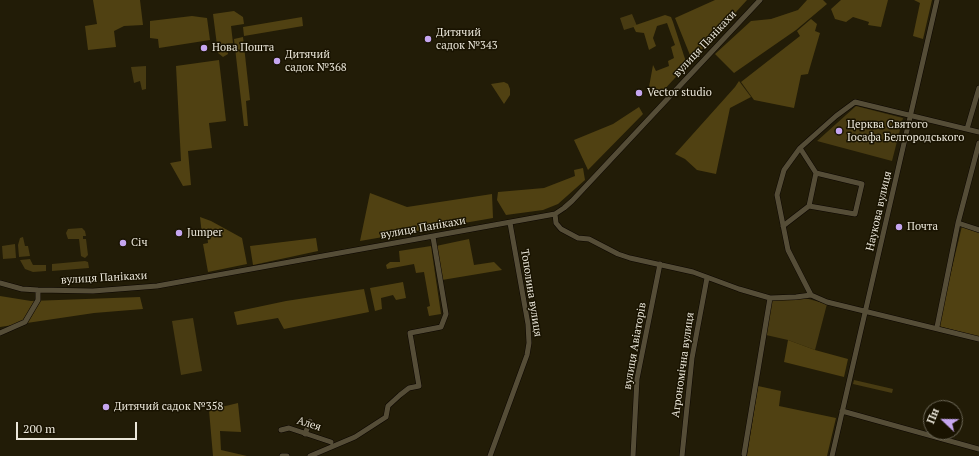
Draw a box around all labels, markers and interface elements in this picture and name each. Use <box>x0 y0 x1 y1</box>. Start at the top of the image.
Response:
street label: вулиця Панікахи <box>671 8 739 80</box>
place label: Дитячий садок №343 <box>436 26 498 52</box>
marker: Дитячий садок №343 <box>423 34 433 44</box>
place label: Нова Пошта <box>212 41 274 55</box>
marker: Нова Пошта <box>199 43 209 53</box>
place label: Дитячий садок №368 <box>285 48 347 74</box>
marker: Дитячий садок №368 <box>272 56 282 66</box>
place label: Vector studio <box>647 86 712 100</box>
marker: Vector studio <box>634 88 644 98</box>
place label: Церква Святого Іосафа Белгородського <box>847 118 964 144</box>
marker: Церква Святого Іосафа Белгородського <box>834 126 844 136</box>
street label: Наукова вулиця <box>863 170 895 252</box>
street label: вулиця Панікахи <box>379 214 467 242</box>
place label: Почта <box>907 220 938 234</box>
marker: Почта <box>894 222 904 232</box>
place label: Jumper <box>187 226 223 240</box>
marker: Jumper <box>174 228 184 238</box>
place label: Січ <box>131 236 148 250</box>
marker: Січ <box>118 238 128 248</box>
street label: Тополина вулиця <box>518 248 544 338</box>
street label: вулиця Панікахи <box>60 269 148 287</box>
street label: вулиця Авіаторів <box>621 301 649 391</box>
street label: Агрономічна вулиця <box>669 311 697 419</box>
place label: Дитячий садок №358 <box>114 400 223 414</box>
north arrow <box>923 400 963 440</box>
marker: Дитячий садок №358 <box>101 402 111 412</box>
text: Пн <box>923 406 942 426</box>
scale bar <box>18 414 139 440</box>
street label: Алея <box>295 414 323 434</box>
text: 200 m <box>23 421 55 436</box>

